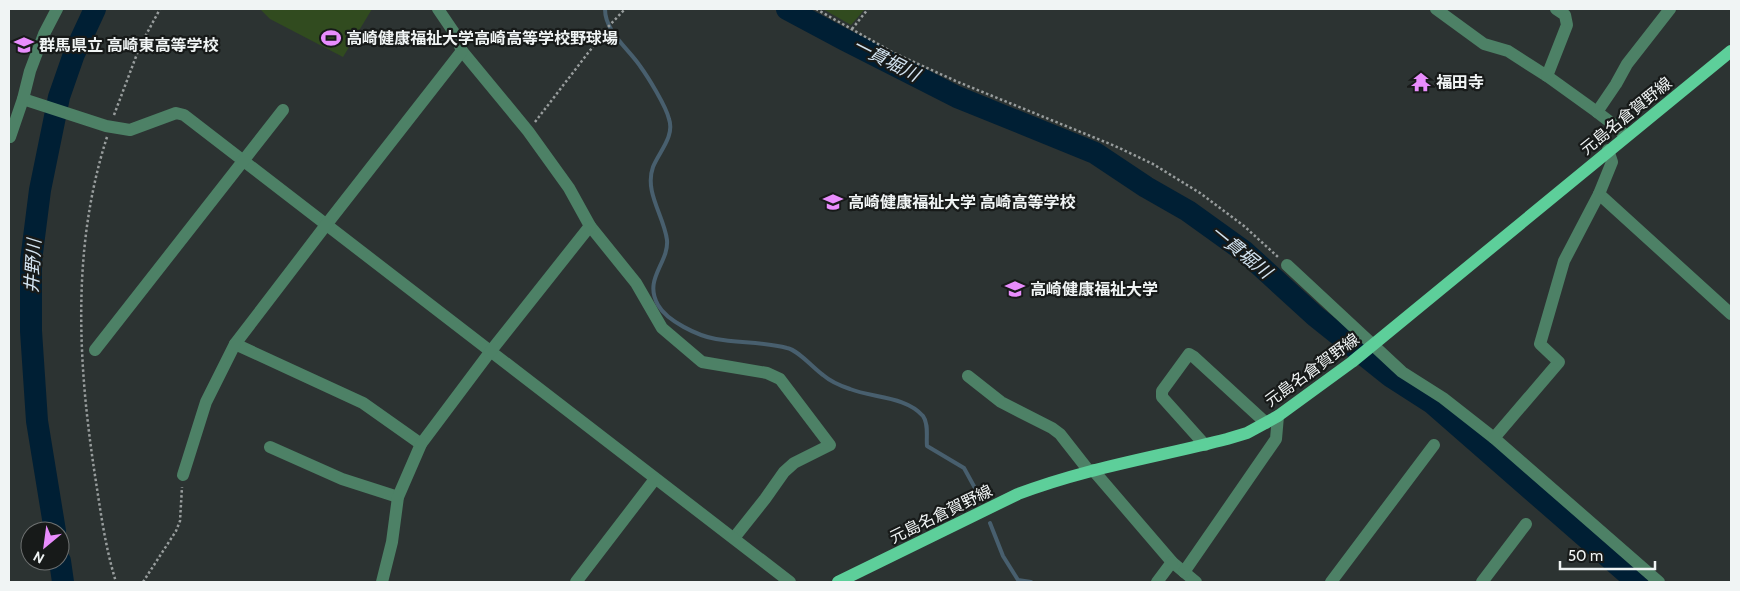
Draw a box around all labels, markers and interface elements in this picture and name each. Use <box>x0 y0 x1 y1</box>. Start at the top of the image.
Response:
sports icon: 高崎健康福祉大学高崎高等学校野球場 <box>320 27 342 49</box>
place label: 高崎健康福祉大学高崎高等学校野球場 <box>346 29 618 48</box>
school or university icon: 群馬県立 高崎東高等学校 <box>13 34 35 56</box>
water label: 一貫堀川 <box>849 34 925 87</box>
place label: 群馬県立 高崎東高等学校 <box>39 36 219 55</box>
temple icon: 福田寺 <box>1410 71 1432 93</box>
place label: 福田寺 <box>1436 73 1484 92</box>
street label: 元島名倉賀野線 <box>1576 73 1676 159</box>
school or university icon: 高崎健康福祉大学 高崎高等学校 <box>822 191 844 213</box>
place label: 高崎健康福祉大学 高崎高等学校 <box>848 193 1076 212</box>
water label: 一貫堀川 <box>1206 221 1277 284</box>
water label: 井野川 <box>21 236 46 294</box>
school or university icon: 高崎健康福祉大学 <box>1004 278 1026 300</box>
place label: 高崎健康福祉大学 <box>1030 280 1158 299</box>
street label: 元島名倉賀野線 <box>1261 329 1363 411</box>
street label: 元島名倉賀野線 <box>886 481 996 547</box>
north arrow <box>20 521 70 571</box>
scale bar <box>1560 538 1655 570</box>
text: N <box>30 547 47 568</box>
text: 50 m <box>1568 547 1603 565</box>

